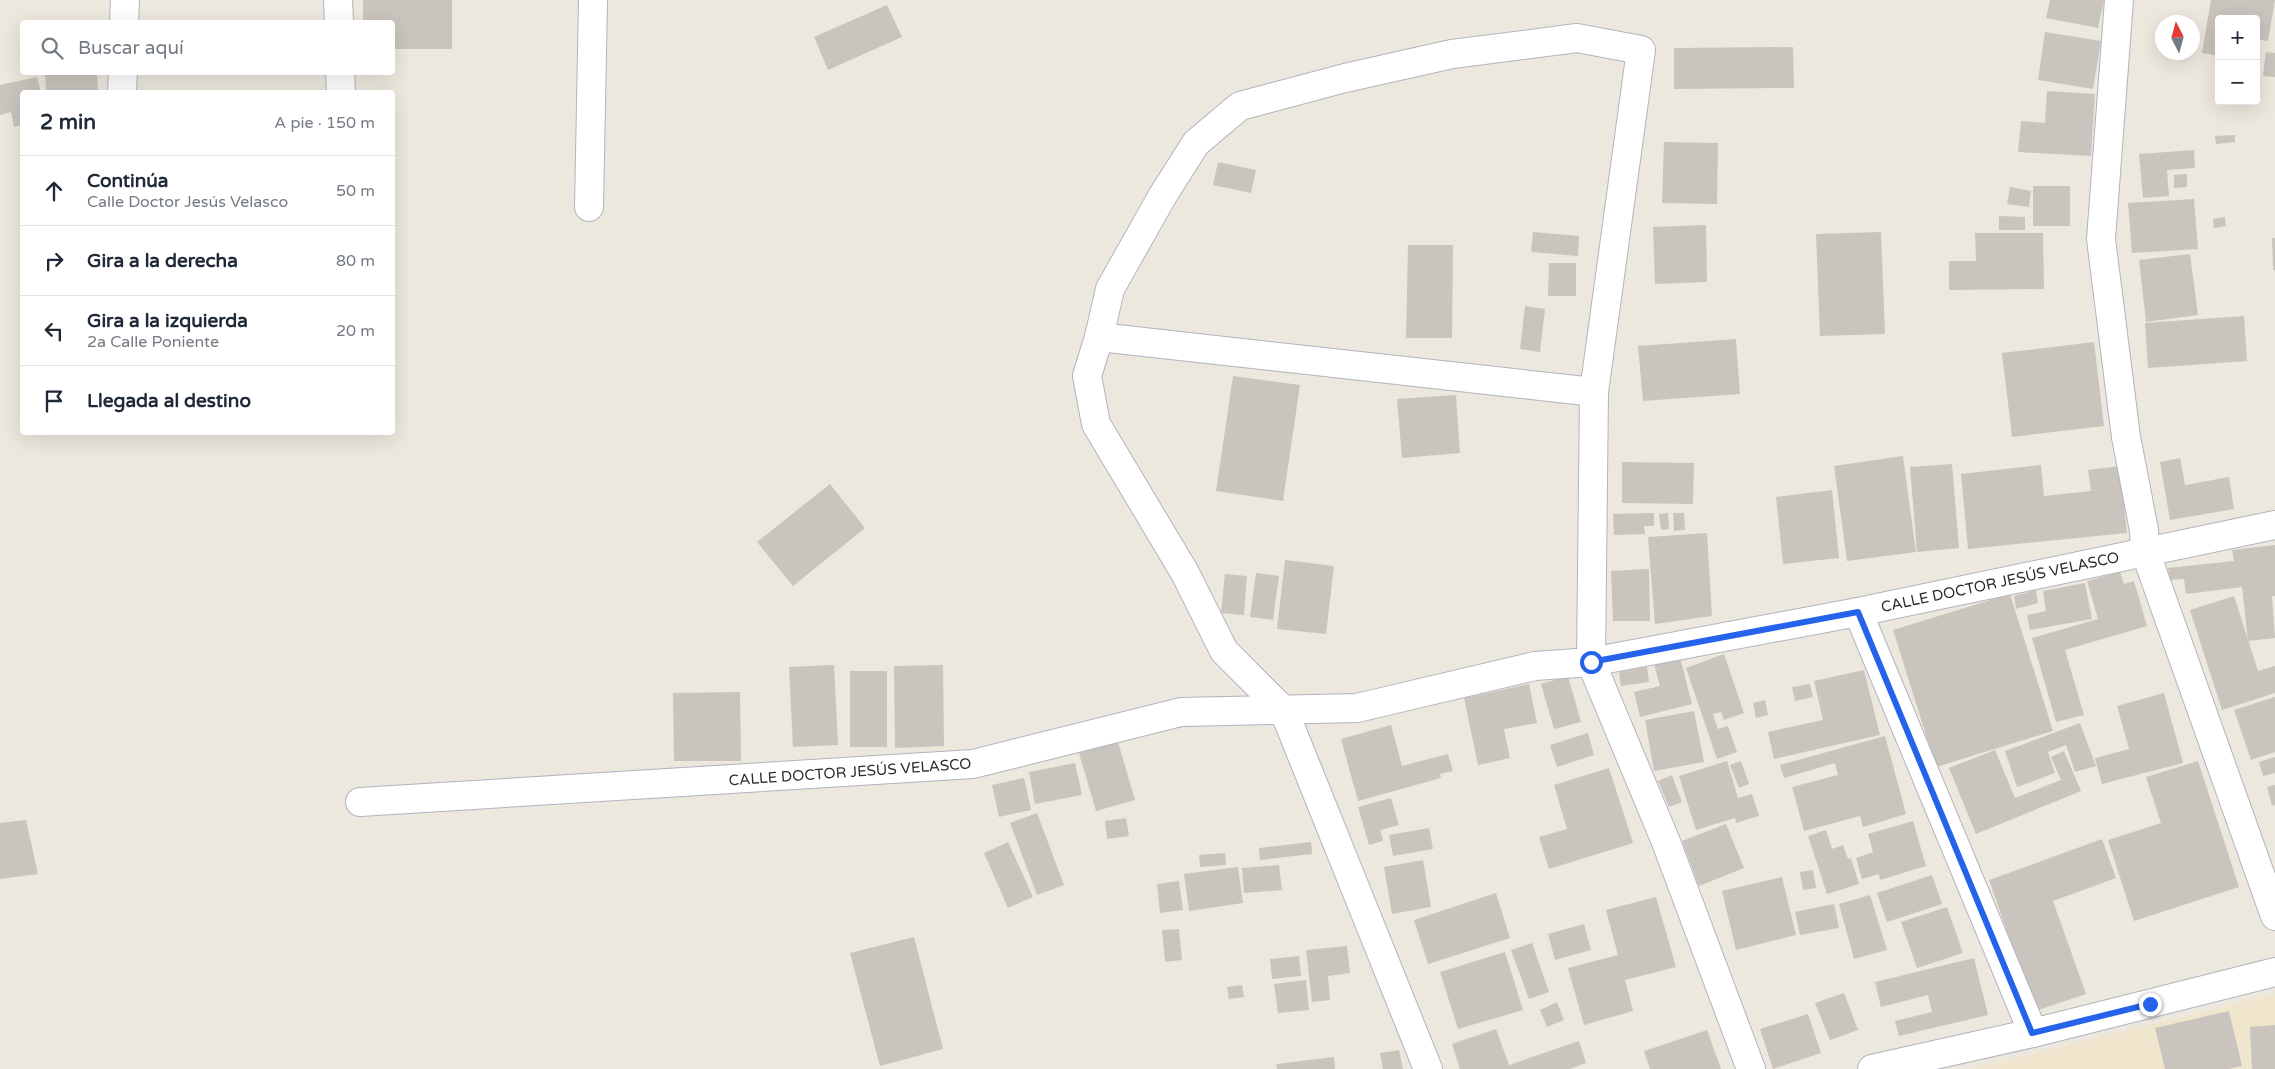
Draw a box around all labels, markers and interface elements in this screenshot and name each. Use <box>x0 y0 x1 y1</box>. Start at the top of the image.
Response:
north arrow <box>2155 15 2200 60</box>
map controls <box>2215 15 2260 105</box>
button: + <box>2215 15 2260 60</box>
search box <box>20 20 395 75</box>
icon: search <box>38 34 66 62</box>
text: Buscar aquí <box>78 37 184 59</box>
button: − <box>2215 60 2260 105</box>
text: 2 min <box>40 110 96 135</box>
text: A pie · 150 m <box>274 113 375 133</box>
text: Continúa <box>87 170 169 192</box>
icon: ahead <box>40 177 68 205</box>
text: 50 m <box>336 181 375 201</box>
text: Calle Doctor Jesús Velasco <box>87 192 288 212</box>
icon: right <box>40 247 68 275</box>
text: Gira a la derecha <box>87 250 238 272</box>
text: 80 m <box>336 251 375 271</box>
text: Gira a la izquierda <box>87 310 248 332</box>
icon: left <box>40 317 68 345</box>
text: 20 m <box>336 321 375 341</box>
text: 2a Calle Poniente <box>87 332 219 352</box>
icon: arrive <box>40 387 68 415</box>
text: Llegada al destino <box>87 390 251 412</box>
street label: CALLE DOCTOR JESÚS VELASCO <box>1879 548 2121 616</box>
route start <box>1580 651 1603 674</box>
street label: CALLE DOCTOR JESÚS VELASCO <box>728 755 972 789</box>
route end <box>2139 993 2162 1016</box>

